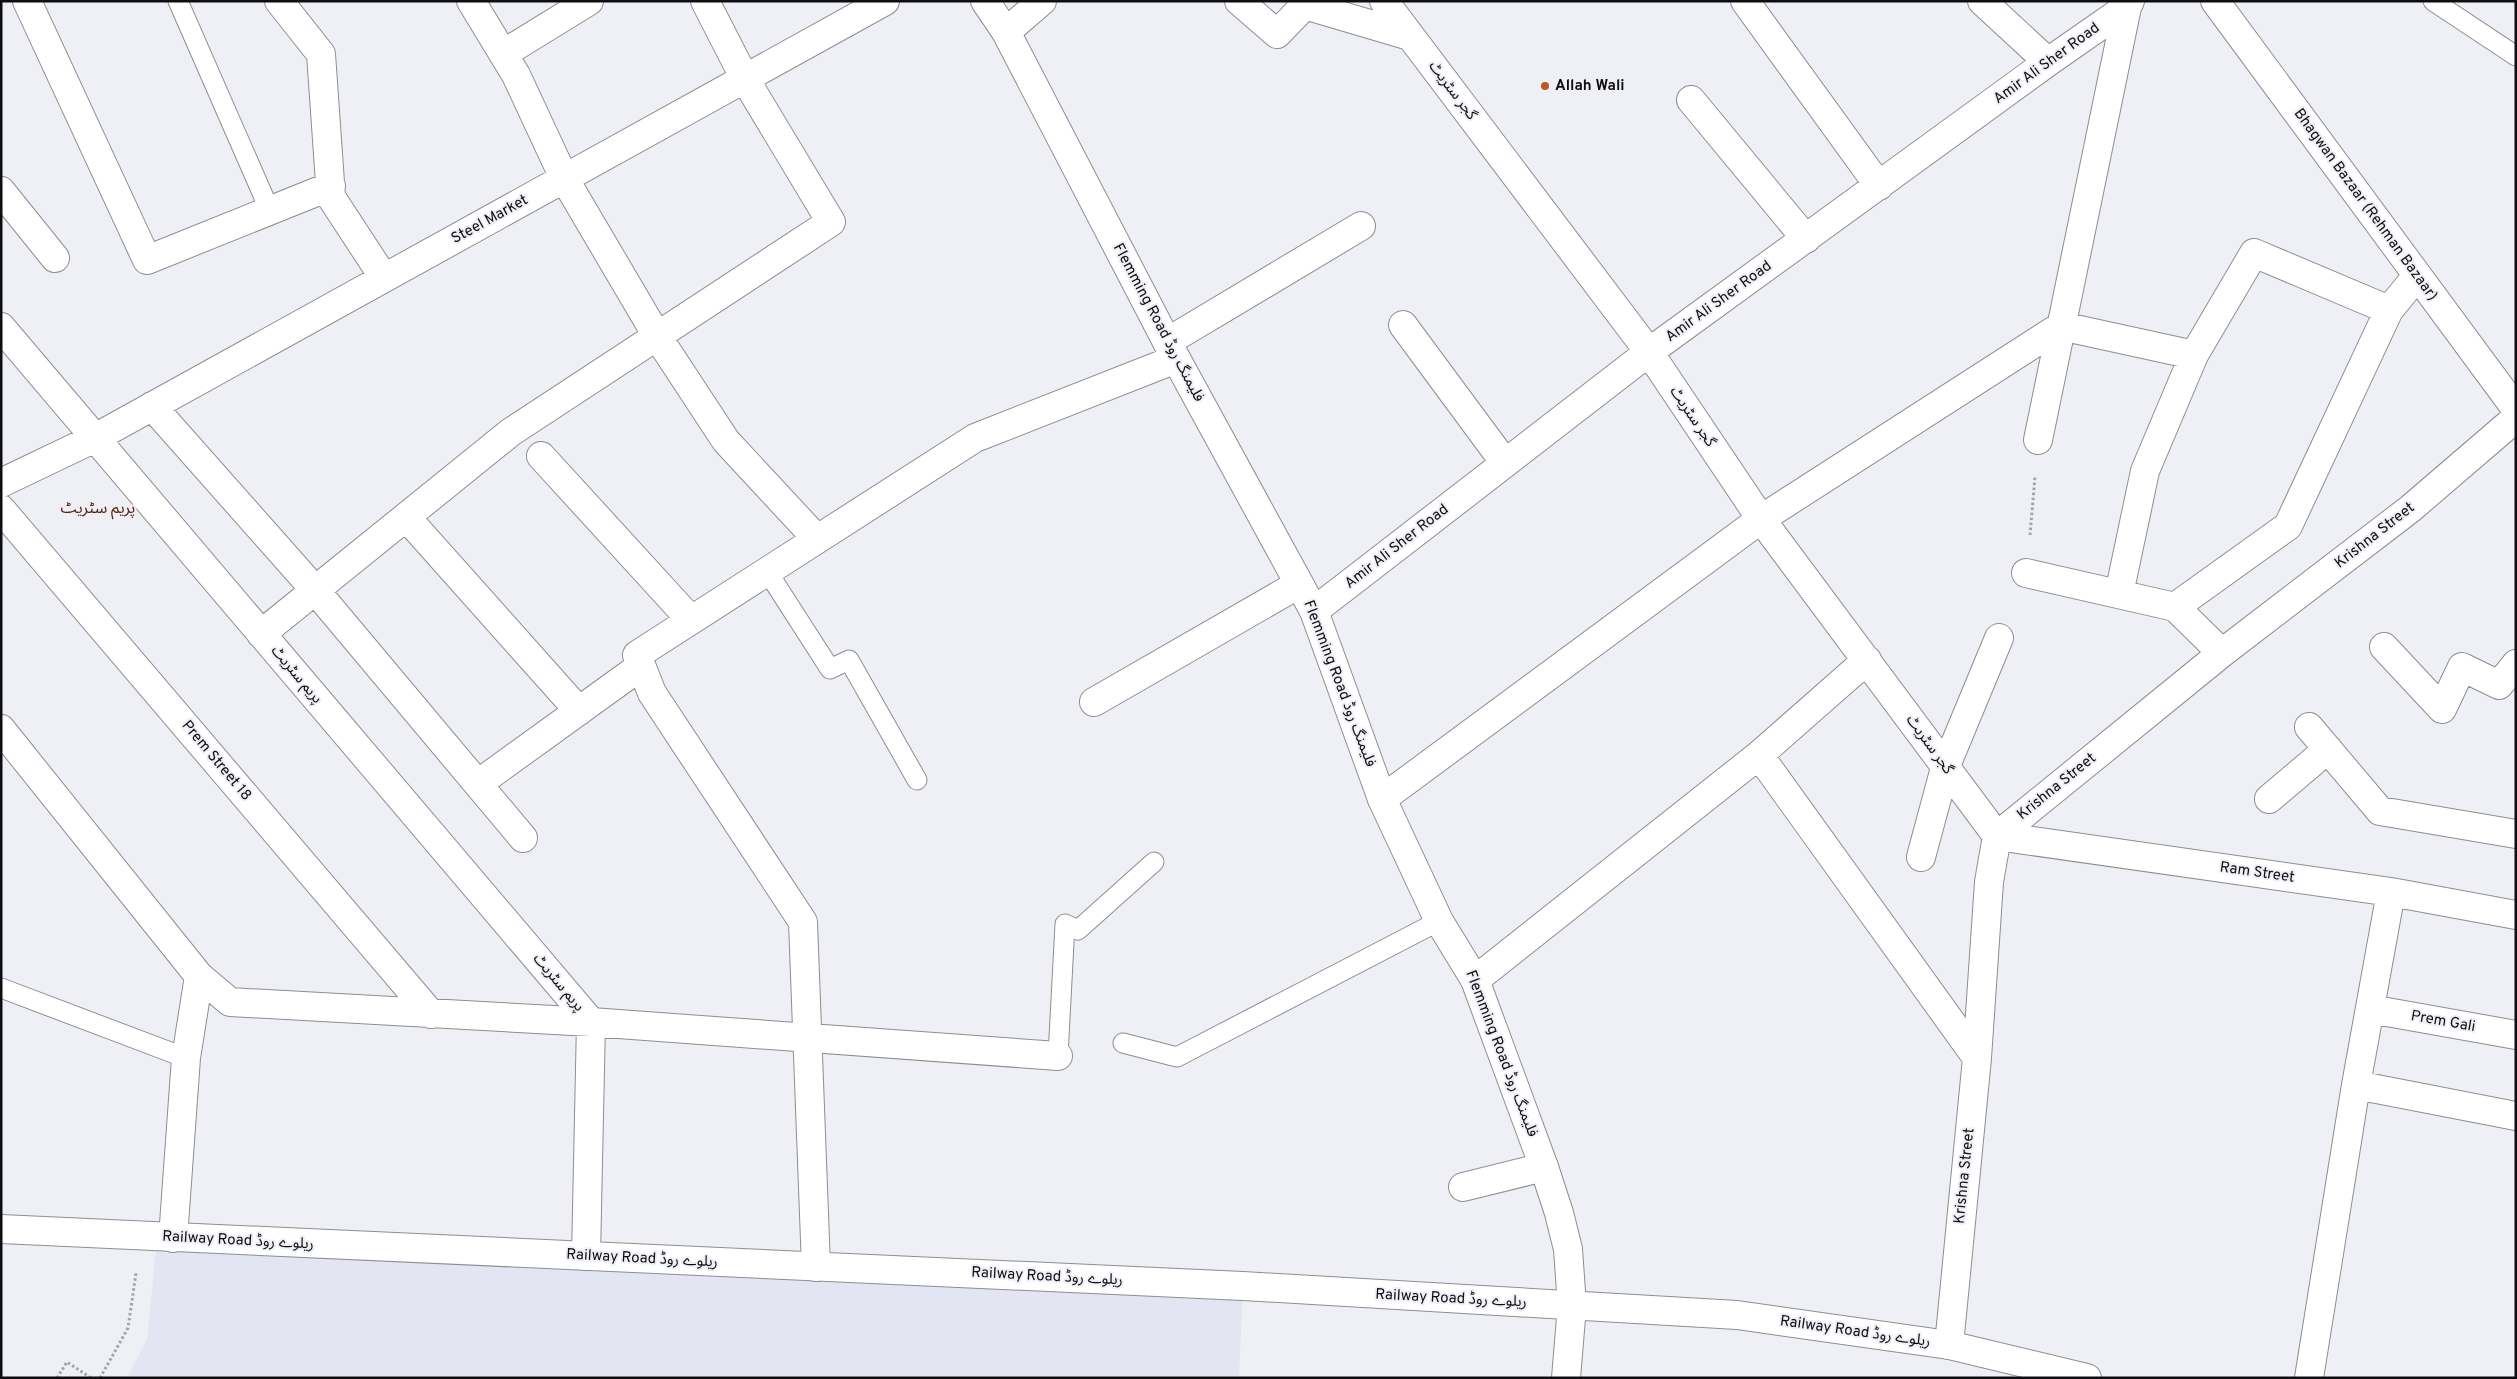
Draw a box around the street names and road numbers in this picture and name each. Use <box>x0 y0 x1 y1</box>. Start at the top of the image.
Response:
street label: Amir Ali Sher Road <box>1990 19 2104 109</box>
street label: گجر سٹریٹ <box>1424 58 1481 125</box>
street label: Bhagwan Bazaar (Rehman Bazaar) <box>2289 105 2441 305</box>
street label: Steel Market <box>448 191 532 249</box>
street label: Flemming Road فلیمنگ روڈ <box>1108 240 1208 406</box>
street label: Amir Ali Sher Road <box>1662 257 1776 347</box>
street label: گجر سٹریٹ <box>1665 383 1720 452</box>
street label: Krishna Street <box>2331 499 2419 573</box>
street label: Amir Ali Sher Road <box>1341 500 1453 594</box>
street label: Flemming Road فلیمنگ روڈ <box>1298 598 1380 770</box>
street label: پریم سٹریٹ <box>266 642 326 708</box>
street label: گجر سٹریٹ <box>1901 712 1957 779</box>
street label: Prem Street 18 <box>177 717 255 805</box>
street label: Krishna Street <box>2014 749 2100 825</box>
street label: Ram Street <box>2218 858 2296 888</box>
street label: پریم سٹریٹ <box>528 950 588 1016</box>
street label: Flemming Road فلیمنگ روڈ <box>1460 968 1542 1140</box>
street label: Prem Gali <box>2409 1007 2477 1037</box>
street label: Krishna Street <box>1951 1127 1979 1225</box>
street label: Railway Road ریلوے روڈ <box>162 1227 314 1254</box>
street label: Railway Road ریلوے روڈ <box>566 1245 718 1272</box>
street label: Railway Road ریلوے روڈ <box>971 1263 1123 1290</box>
street label: Railway Road ریلوے روڈ <box>1375 1285 1527 1312</box>
street label: Railway Road ریلوے روڈ <box>1779 1312 1932 1352</box>

